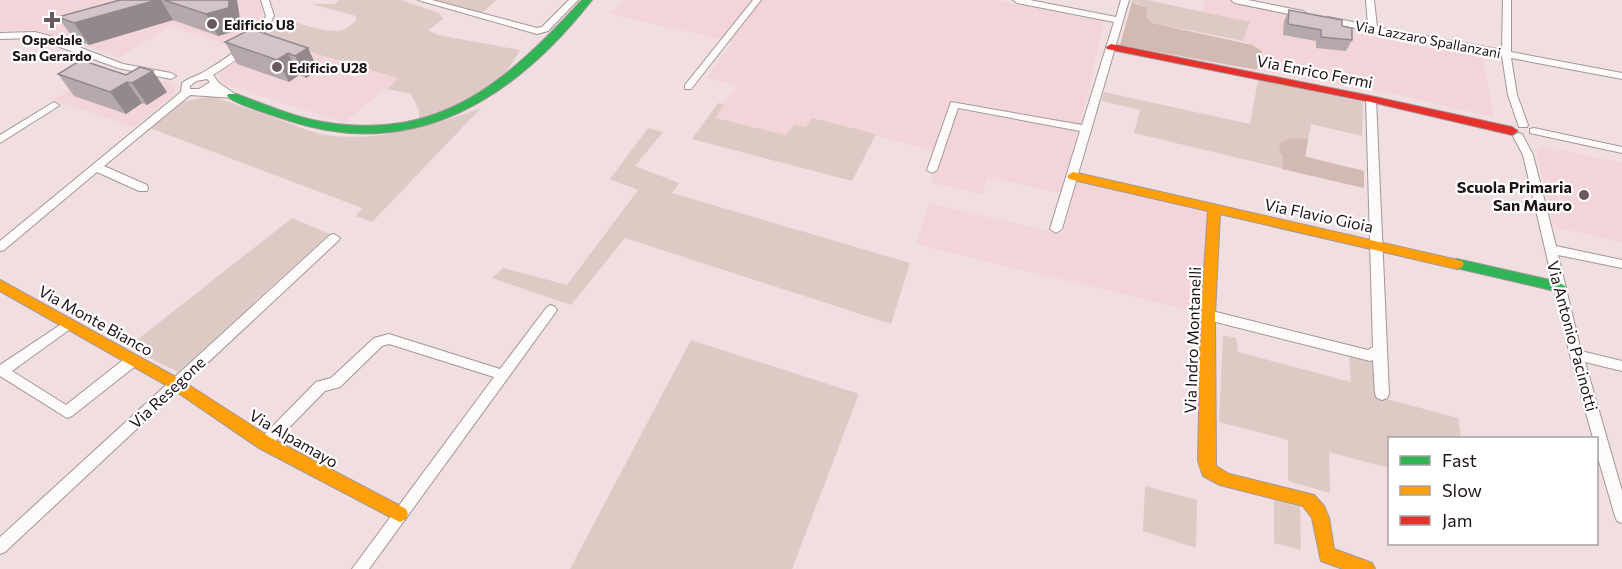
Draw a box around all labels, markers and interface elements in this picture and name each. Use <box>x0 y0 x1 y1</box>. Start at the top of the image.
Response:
marker: Ospedale San Gerardo <box>43 11 61 29</box>
place label: Edificio U8 <box>224 16 295 33</box>
marker: Edificio U8 <box>205 17 219 31</box>
street label: Via Lazzaro Spallanzani <box>1354 17 1502 61</box>
place label: Ospedale San Gerardo <box>12 31 92 64</box>
street label: Via Enrico Fermi <box>1255 50 1375 92</box>
place label: Edificio U28 <box>289 59 368 76</box>
marker: Edificio U28 <box>270 60 284 74</box>
place label: Scuola Primaria San Mauro <box>1457 177 1572 214</box>
marker: Scuola Primaria San Mauro <box>1577 188 1591 202</box>
street label: Via Flavio Gioia <box>1263 194 1375 236</box>
street label: Via Antonio Pacinotti <box>1544 259 1602 413</box>
street label: Via Indro Montanelli <box>1180 266 1204 414</box>
street label: Via Monte Bianco <box>35 281 157 359</box>
street label: Via Resegone <box>125 352 209 432</box>
street label: Via Alpamayo <box>246 405 342 471</box>
legend <box>1388 437 1598 545</box>
text: Fast <box>1442 449 1477 471</box>
text: Slow <box>1442 479 1482 501</box>
text: Jam <box>1442 509 1472 531</box>

